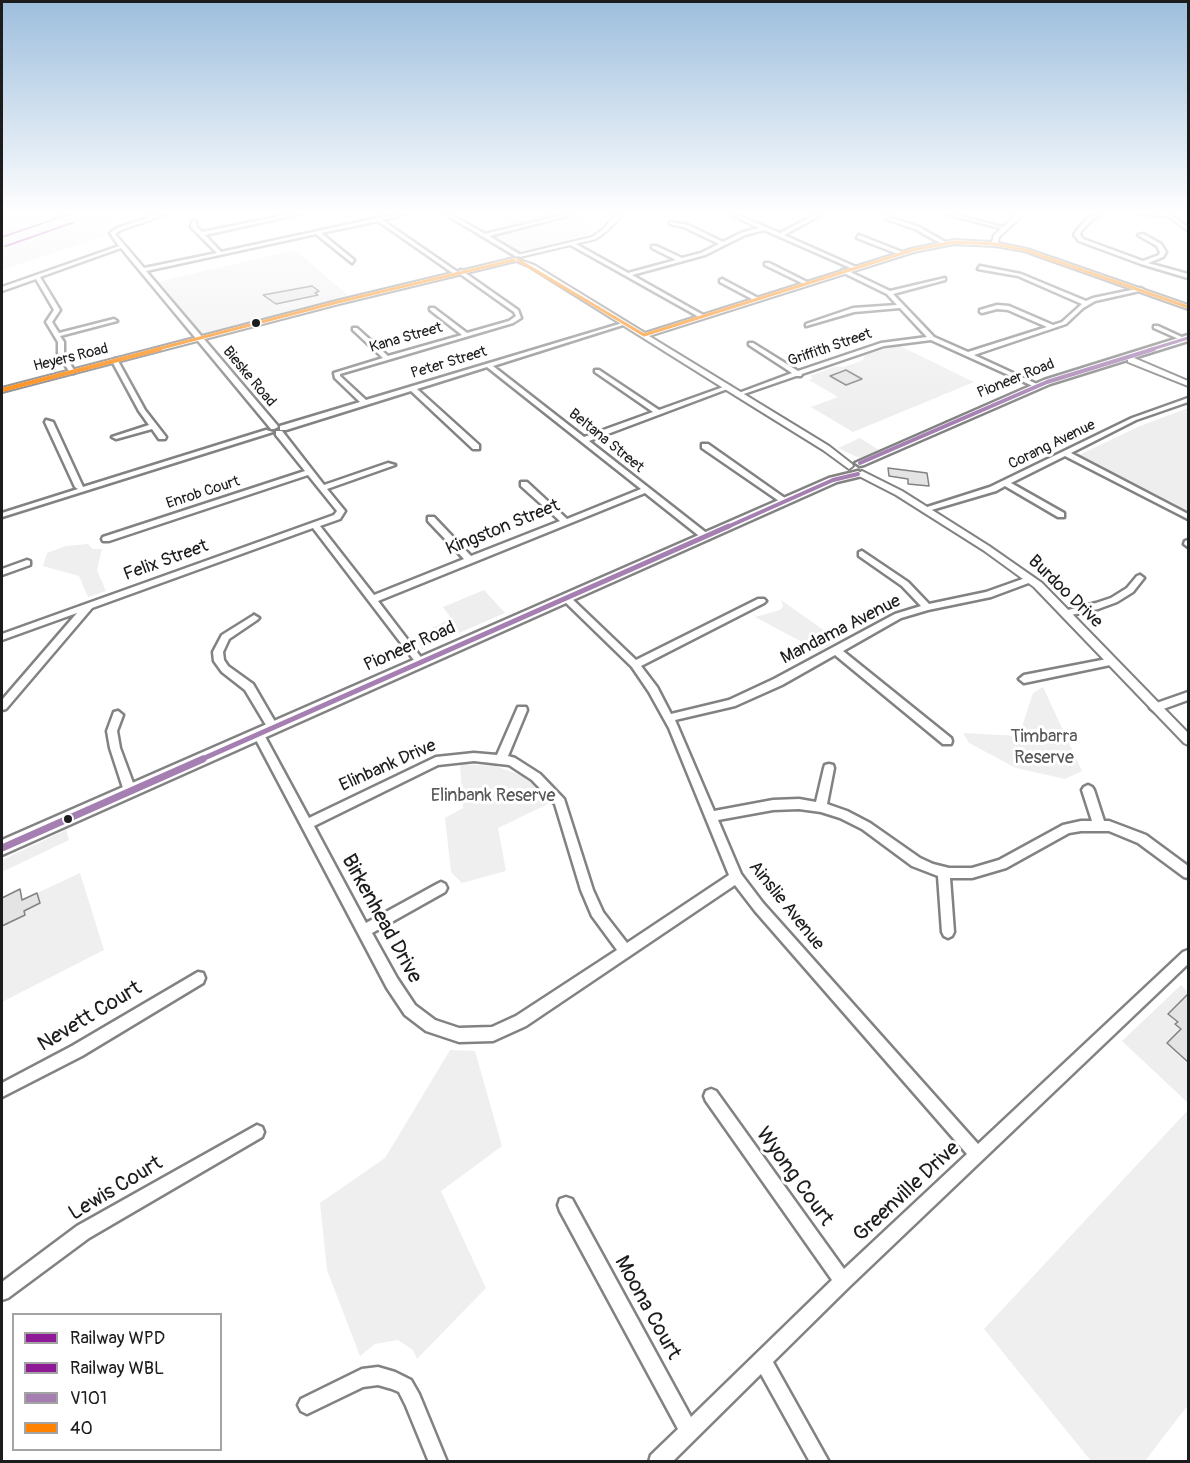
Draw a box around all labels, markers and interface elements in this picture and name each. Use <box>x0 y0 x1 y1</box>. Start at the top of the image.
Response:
unlabelled marker <box>250 317 262 329</box>
street label: Kana Street <box>367 319 445 357</box>
street label: Griffith Street <box>786 325 874 371</box>
street label: Heyers Road <box>32 340 110 376</box>
street label: Bieske Road <box>219 343 279 411</box>
street label: Peter Street <box>409 343 489 383</box>
street label: Pioneer Road <box>975 355 1057 403</box>
street label: Beltana Street <box>565 405 647 477</box>
street label: Corang Avenue <box>1006 416 1098 474</box>
street label: Enrob Court <box>164 473 242 513</box>
street label: Kingston Street <box>443 495 563 561</box>
street label: Felix Street <box>121 536 211 586</box>
street label: Burdoo Drive <box>1023 551 1107 633</box>
street label: Mandama Avenue <box>777 590 905 670</box>
street label: Pioneer Road <box>361 617 459 677</box>
park label: Timbarra Reserve <box>1010 726 1078 768</box>
street label: Elinbank Drive <box>336 735 440 797</box>
park label: Elinbank Reserve <box>431 785 555 807</box>
unlabelled marker <box>62 813 74 825</box>
street label: Birkenhead Drive <box>335 850 427 988</box>
street label: Ainslie Avenue <box>744 857 828 955</box>
street label: Nevett Court <box>34 976 146 1058</box>
street label: Wyong Court <box>750 1123 838 1231</box>
street label: Greenville Drive <box>849 1136 965 1248</box>
street label: Lewis Court <box>65 1151 167 1227</box>
street label: Moona Court <box>608 1252 686 1364</box>
legend <box>12 1313 222 1451</box>
text: Railway WPD <box>70 1327 165 1350</box>
text: Railway WBL <box>70 1357 164 1380</box>
text: V101 <box>70 1387 107 1410</box>
text: 40 <box>70 1417 93 1440</box>

